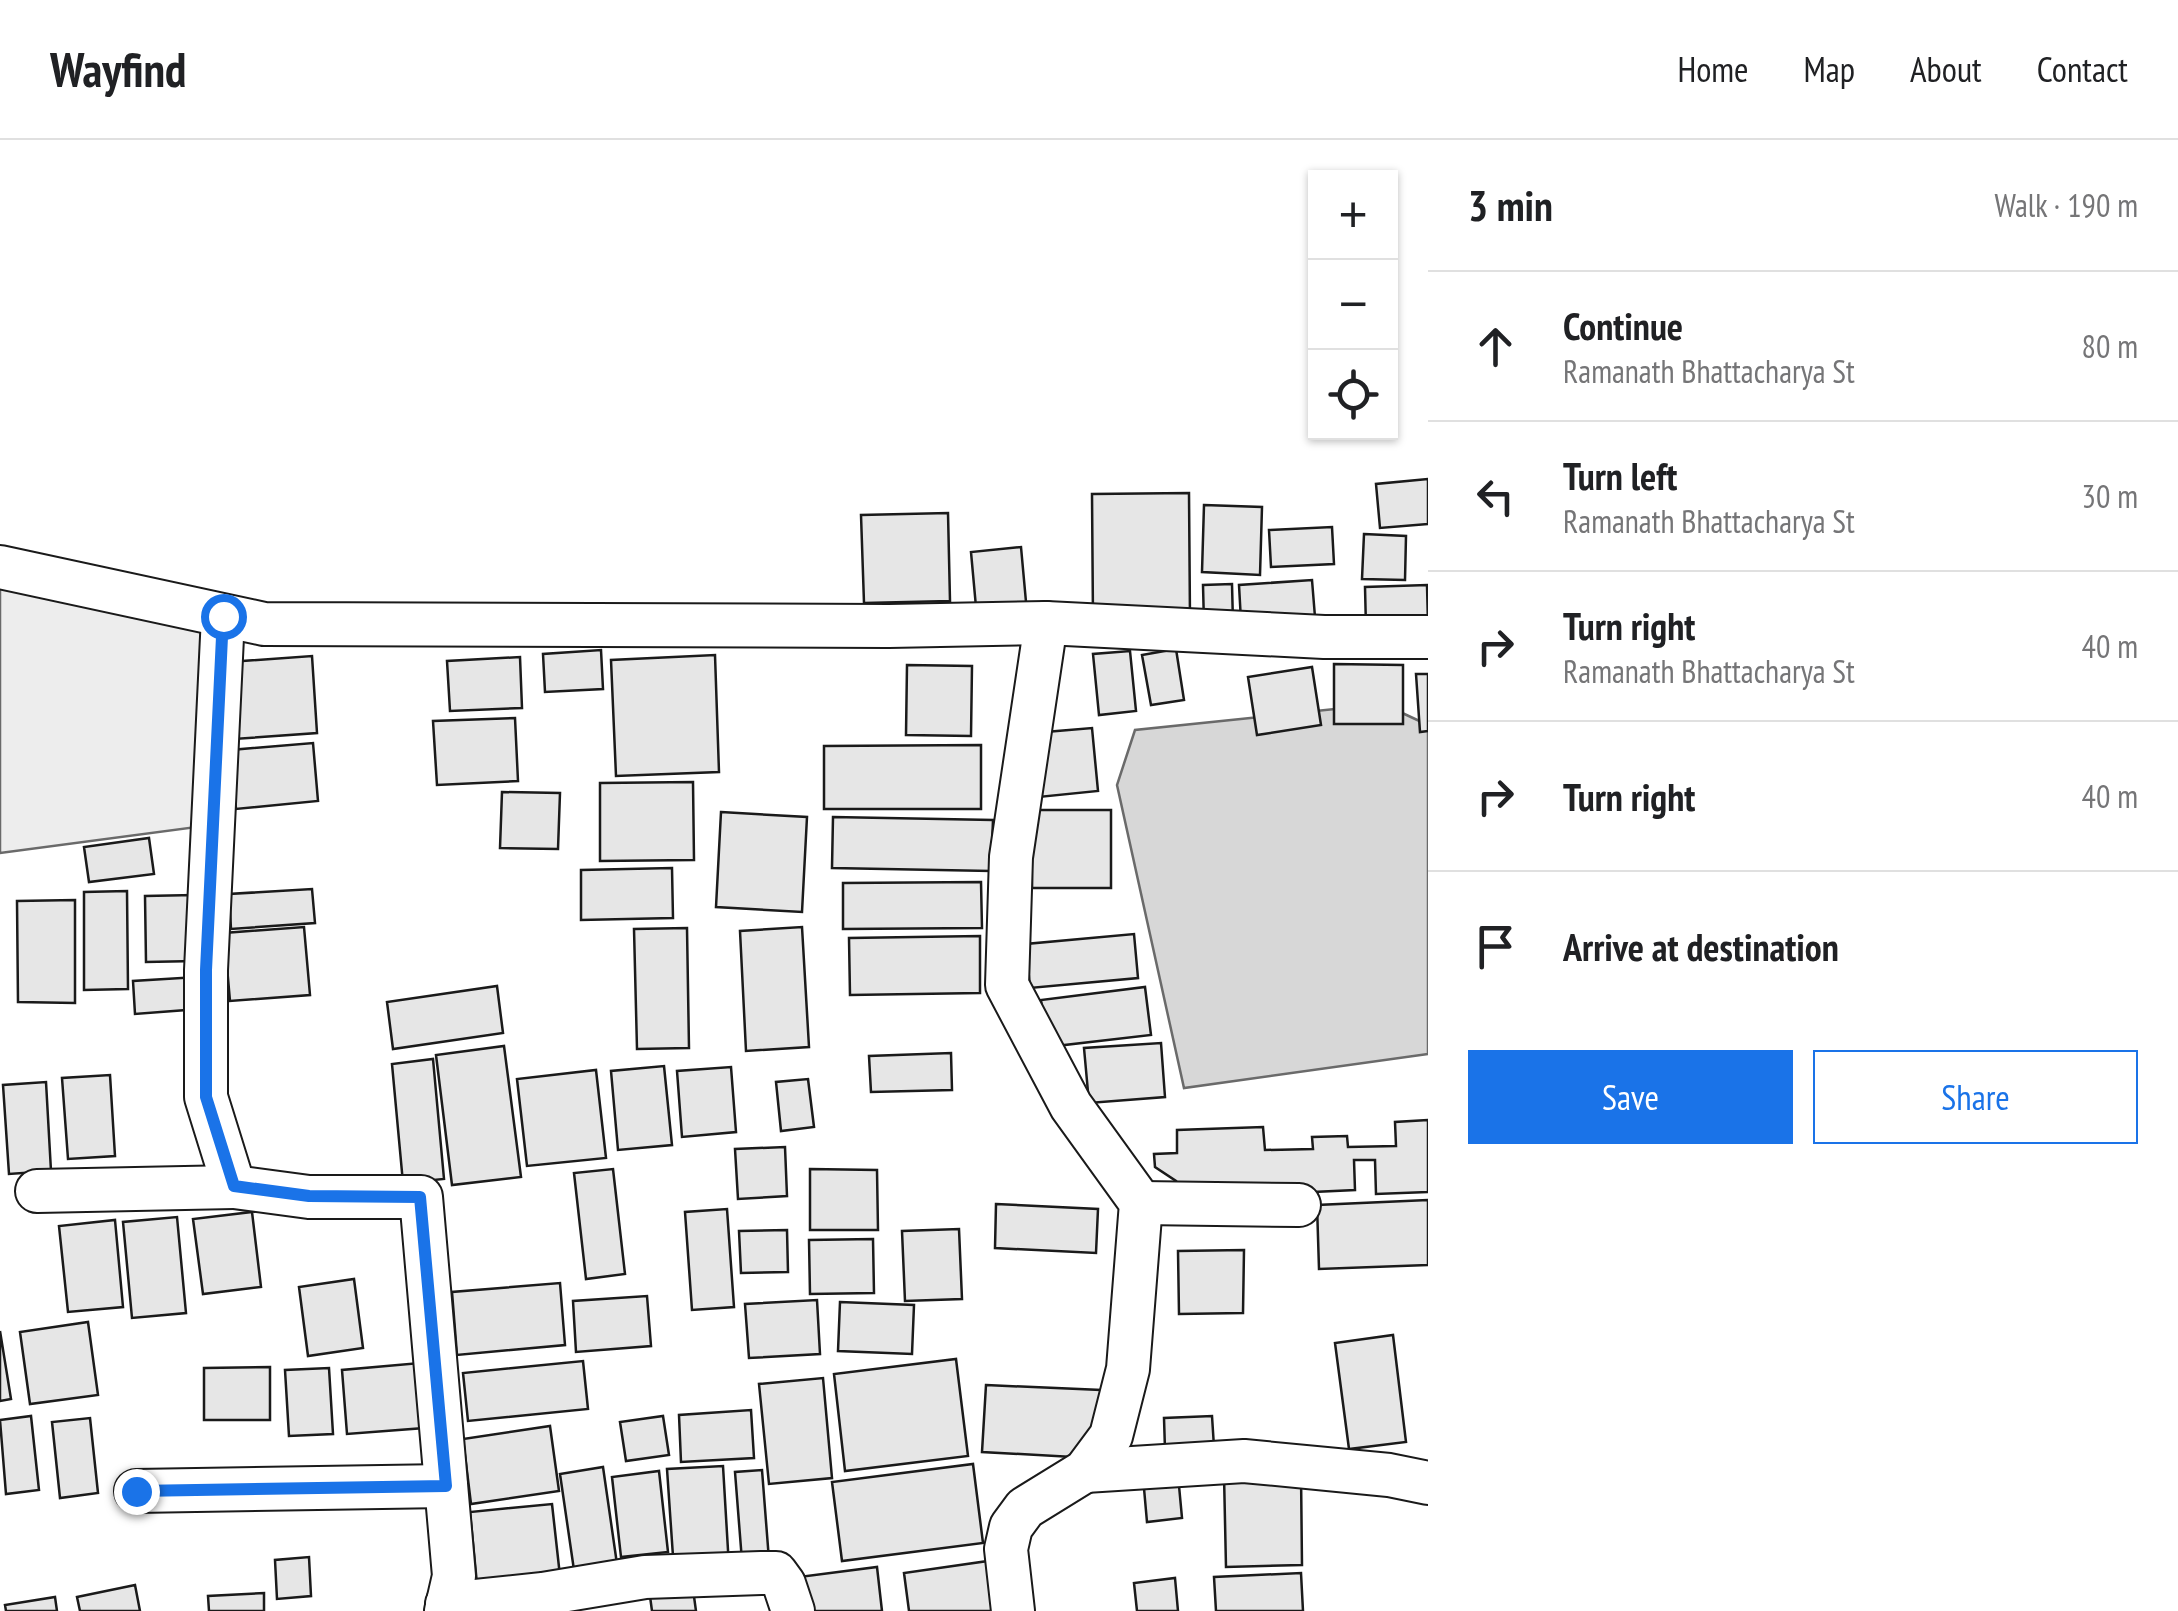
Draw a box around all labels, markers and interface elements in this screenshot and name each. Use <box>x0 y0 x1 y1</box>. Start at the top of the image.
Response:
text: Wayfind <box>50 38 186 100</box>
text: Home <box>1677 46 1749 92</box>
text: Map <box>1804 46 1855 92</box>
text: About <box>1910 46 1982 92</box>
text: Contact <box>2037 46 2128 92</box>
map controls <box>1308 170 1398 440</box>
button: + <box>1308 170 1398 260</box>
text: 3 min <box>1468 178 1553 233</box>
text: Walk · 190 m <box>1994 184 2138 226</box>
button: − <box>1308 260 1398 350</box>
text: Continue <box>1563 301 1683 350</box>
icon: ahead <box>1468 319 1523 374</box>
text: 80 m <box>2082 325 2138 367</box>
button: locate <box>1308 350 1398 440</box>
text: Ramanath Bhattacharya St <box>1563 350 1855 392</box>
text: Turn left <box>1563 451 1677 500</box>
icon: left <box>1468 469 1523 524</box>
text: 30 m <box>2082 475 2138 517</box>
text: Ramanath Bhattacharya St <box>1563 500 1855 542</box>
route start <box>201 594 247 640</box>
text: Turn right <box>1563 601 1695 650</box>
icon: right <box>1468 619 1523 674</box>
text: 40 m <box>2082 625 2138 667</box>
text: Ramanath Bhattacharya St <box>1563 650 1855 692</box>
icon: right <box>1468 769 1523 824</box>
text: Turn right <box>1563 772 1695 821</box>
text: 40 m <box>2082 775 2138 817</box>
icon: arrive <box>1468 919 1523 974</box>
text: Arrive at destination <box>1563 922 1839 971</box>
button: Save <box>1468 1050 1793 1144</box>
button: Share <box>1813 1050 2138 1144</box>
route end <box>114 1469 160 1515</box>

